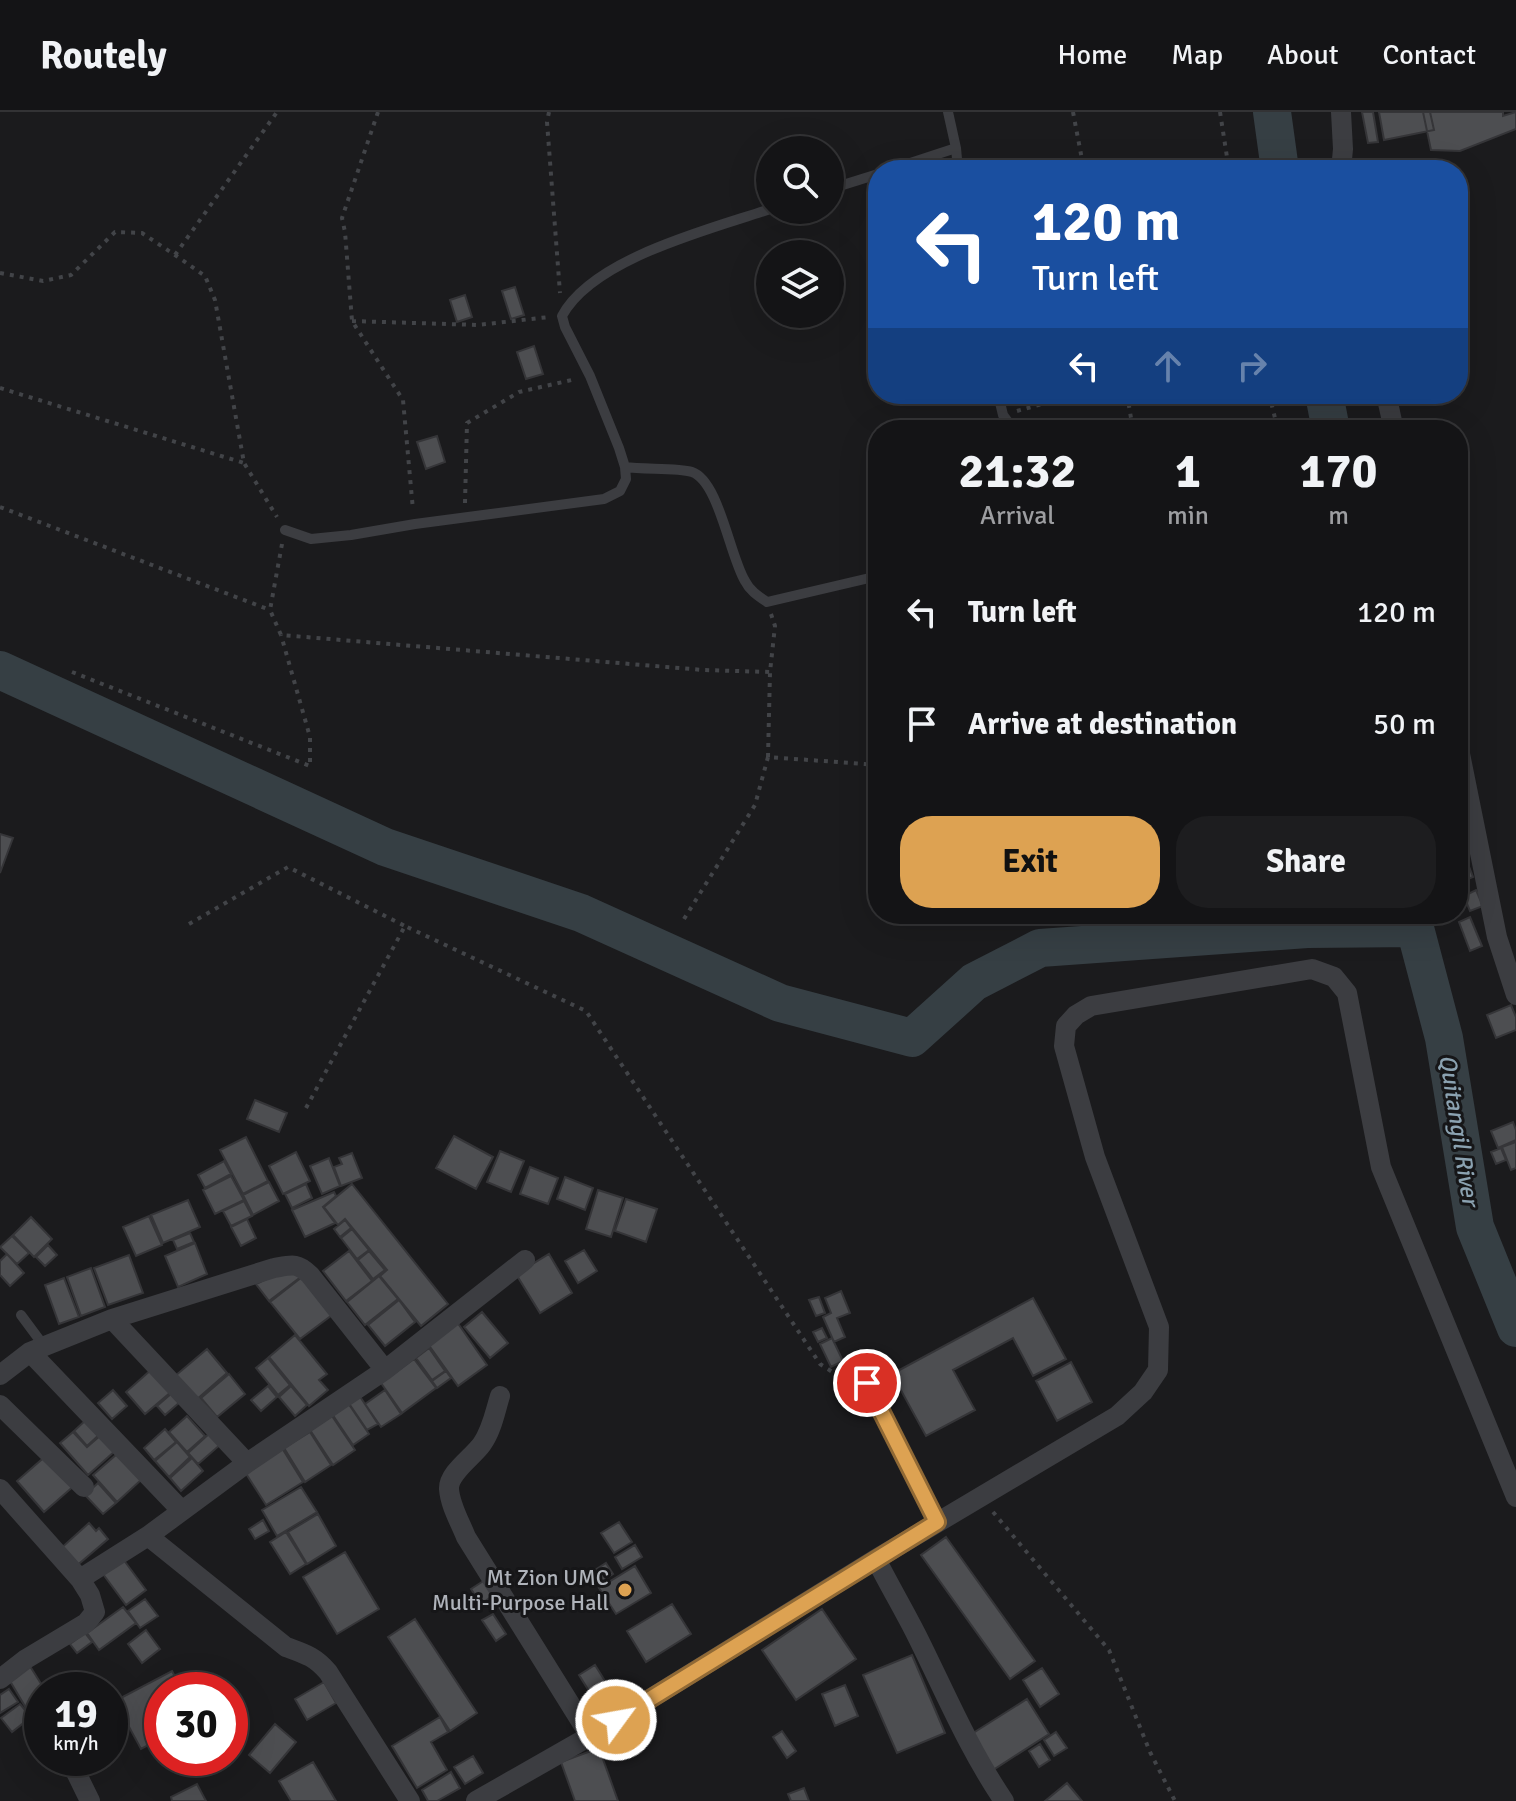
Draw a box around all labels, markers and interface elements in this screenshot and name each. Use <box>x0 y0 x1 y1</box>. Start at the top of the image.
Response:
text: Routely <box>40 32 167 79</box>
text: Home <box>1058 38 1127 72</box>
text: Map <box>1171 38 1223 72</box>
text: About <box>1267 38 1339 72</box>
text: Contact <box>1383 38 1476 72</box>
map controls <box>756 136 844 328</box>
button: search <box>756 136 844 224</box>
text: 120 m <box>1032 187 1180 256</box>
icon: left <box>900 192 1004 296</box>
button: layers <box>756 240 844 328</box>
text: Turn left <box>1032 256 1159 301</box>
icon: left <box>1062 344 1106 388</box>
icon: ahead <box>1146 344 1190 388</box>
icon: right <box>1230 344 1274 388</box>
text: 21:32 <box>959 442 1076 501</box>
text: 1 <box>1175 442 1201 501</box>
text: 170 <box>1300 442 1377 501</box>
text: Arrival <box>980 500 1055 532</box>
text: min <box>1167 500 1209 532</box>
text: m <box>1328 500 1349 532</box>
icon: left <box>900 590 944 634</box>
text: Turn left <box>968 594 1077 631</box>
text: 120 m <box>1357 594 1436 631</box>
icon: arrive <box>900 702 944 746</box>
text: Arrive at destination <box>968 706 1237 743</box>
text: 50 m <box>1373 706 1436 743</box>
button: Exit <box>900 816 1160 908</box>
button: Share <box>1176 816 1436 908</box>
water label: Quitangil River <box>1432 1052 1486 1211</box>
pin <box>833 1349 901 1417</box>
icon: arrive <box>845 1361 889 1405</box>
place label: Mt Zion UMC Multi-Purpose Hall <box>432 1564 609 1616</box>
marker: Mt Zion UMC Multi-Purpose Hall <box>616 1581 634 1599</box>
speed limit sign: 30 <box>144 1672 248 1776</box>
position arrow <box>574 1678 658 1762</box>
text: 19 <box>54 1689 98 1739</box>
text: km/h <box>53 1731 99 1756</box>

